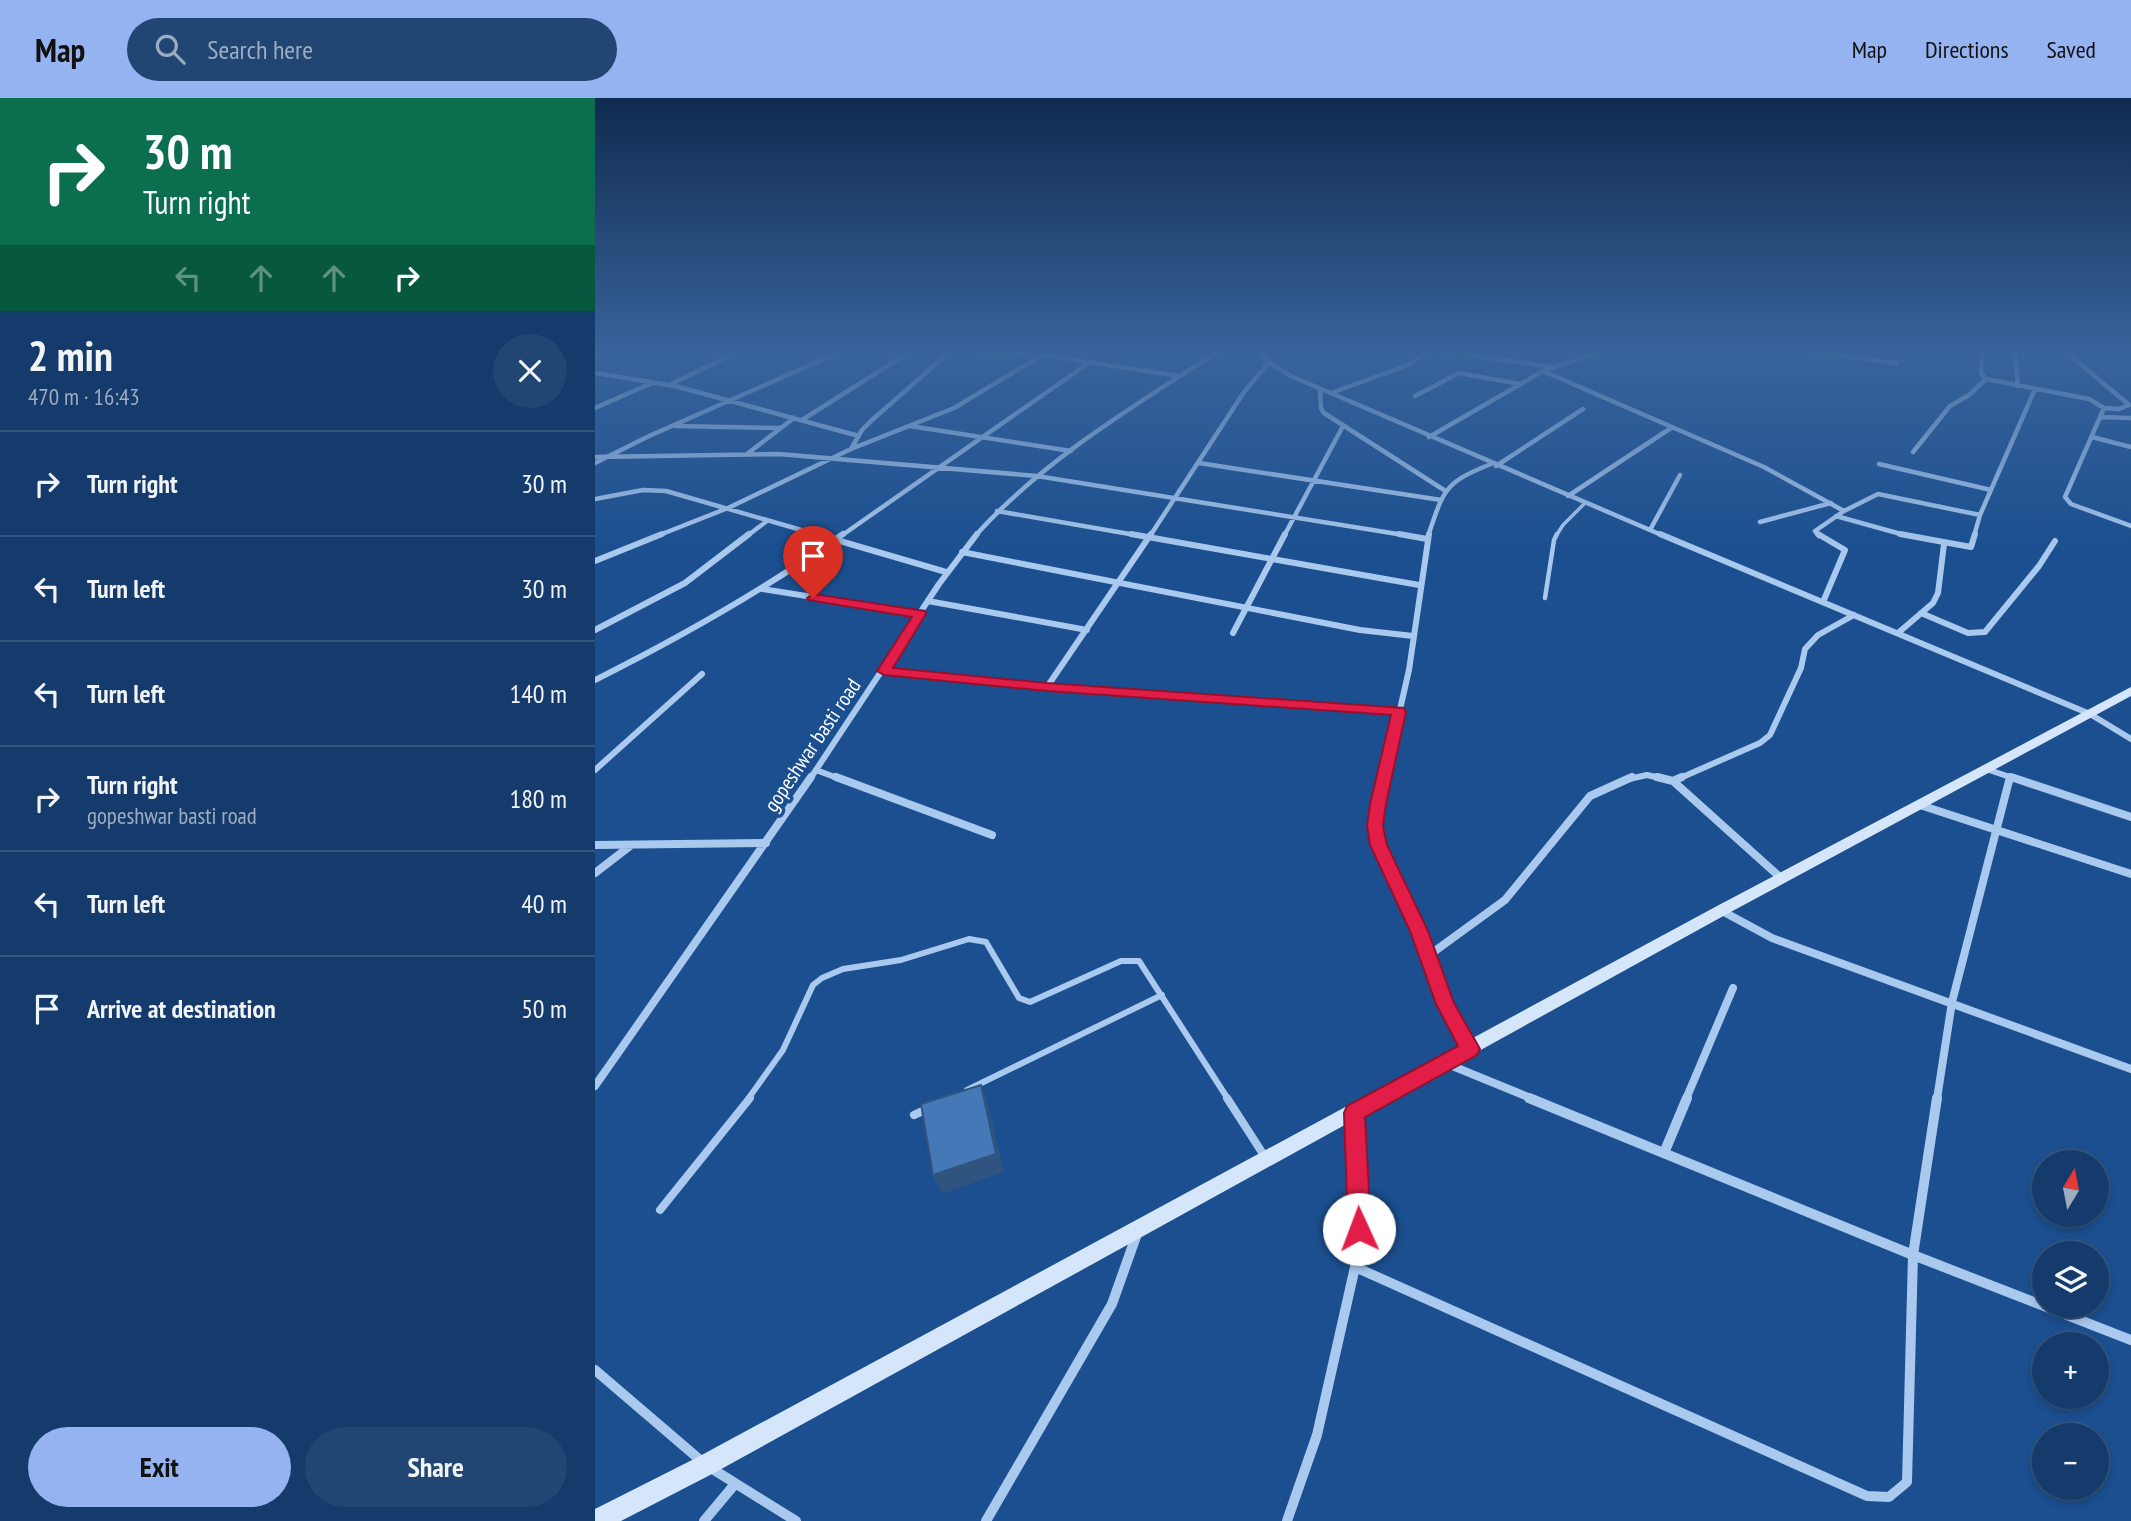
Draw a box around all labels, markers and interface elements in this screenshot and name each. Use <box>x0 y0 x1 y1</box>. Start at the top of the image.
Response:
search box <box>127 18 617 81</box>
text: Map <box>35 28 85 71</box>
icon: search <box>151 30 189 68</box>
text: Search here <box>207 33 313 66</box>
text: Map <box>1852 34 1887 65</box>
text: Directions <box>1925 34 2009 65</box>
text: Saved <box>2047 34 2096 65</box>
text: 30 m <box>143 119 232 183</box>
icon: right <box>28 126 119 217</box>
text: Turn right <box>143 181 251 223</box>
icon: left <box>169 259 207 297</box>
icon: ahead <box>242 259 280 297</box>
icon: ahead <box>315 259 353 297</box>
icon: right <box>388 259 426 297</box>
text: 2 min <box>28 328 113 383</box>
button: close <box>493 334 567 408</box>
text: 470 m · 16:43 <box>28 382 140 411</box>
icon: right <box>28 465 66 503</box>
text: Turn right <box>87 467 178 500</box>
text: 30 m <box>521 467 567 500</box>
pin <box>783 526 843 598</box>
icon: arrive <box>794 537 832 575</box>
icon: left <box>28 570 66 608</box>
text: Turn left <box>87 572 165 605</box>
text: 30 m <box>521 572 567 605</box>
street label: gopeshwar basti road <box>757 673 867 817</box>
icon: left <box>28 675 66 713</box>
text: Turn left <box>87 677 165 710</box>
text: 140 m <box>509 677 567 710</box>
text: Turn right <box>87 768 178 801</box>
icon: right <box>28 780 66 818</box>
text: 180 m <box>509 782 567 815</box>
text: gopeshwar basti road <box>87 801 257 830</box>
icon: left <box>28 885 66 923</box>
text: Turn left <box>87 887 165 920</box>
text: 40 m <box>521 887 567 920</box>
icon: arrive <box>28 990 66 1028</box>
text: Arrive at destination <box>87 992 276 1025</box>
text: 50 m <box>521 992 567 1025</box>
north arrow <box>2032 1150 2109 1227</box>
map controls <box>2032 1150 2109 1500</box>
position arrow <box>1322 1192 1396 1266</box>
button: layers <box>2032 1241 2109 1318</box>
button: + <box>2032 1332 2109 1409</box>
button: − <box>2032 1423 2109 1500</box>
button: Exit <box>28 1427 291 1507</box>
button: Share <box>305 1427 567 1507</box>

